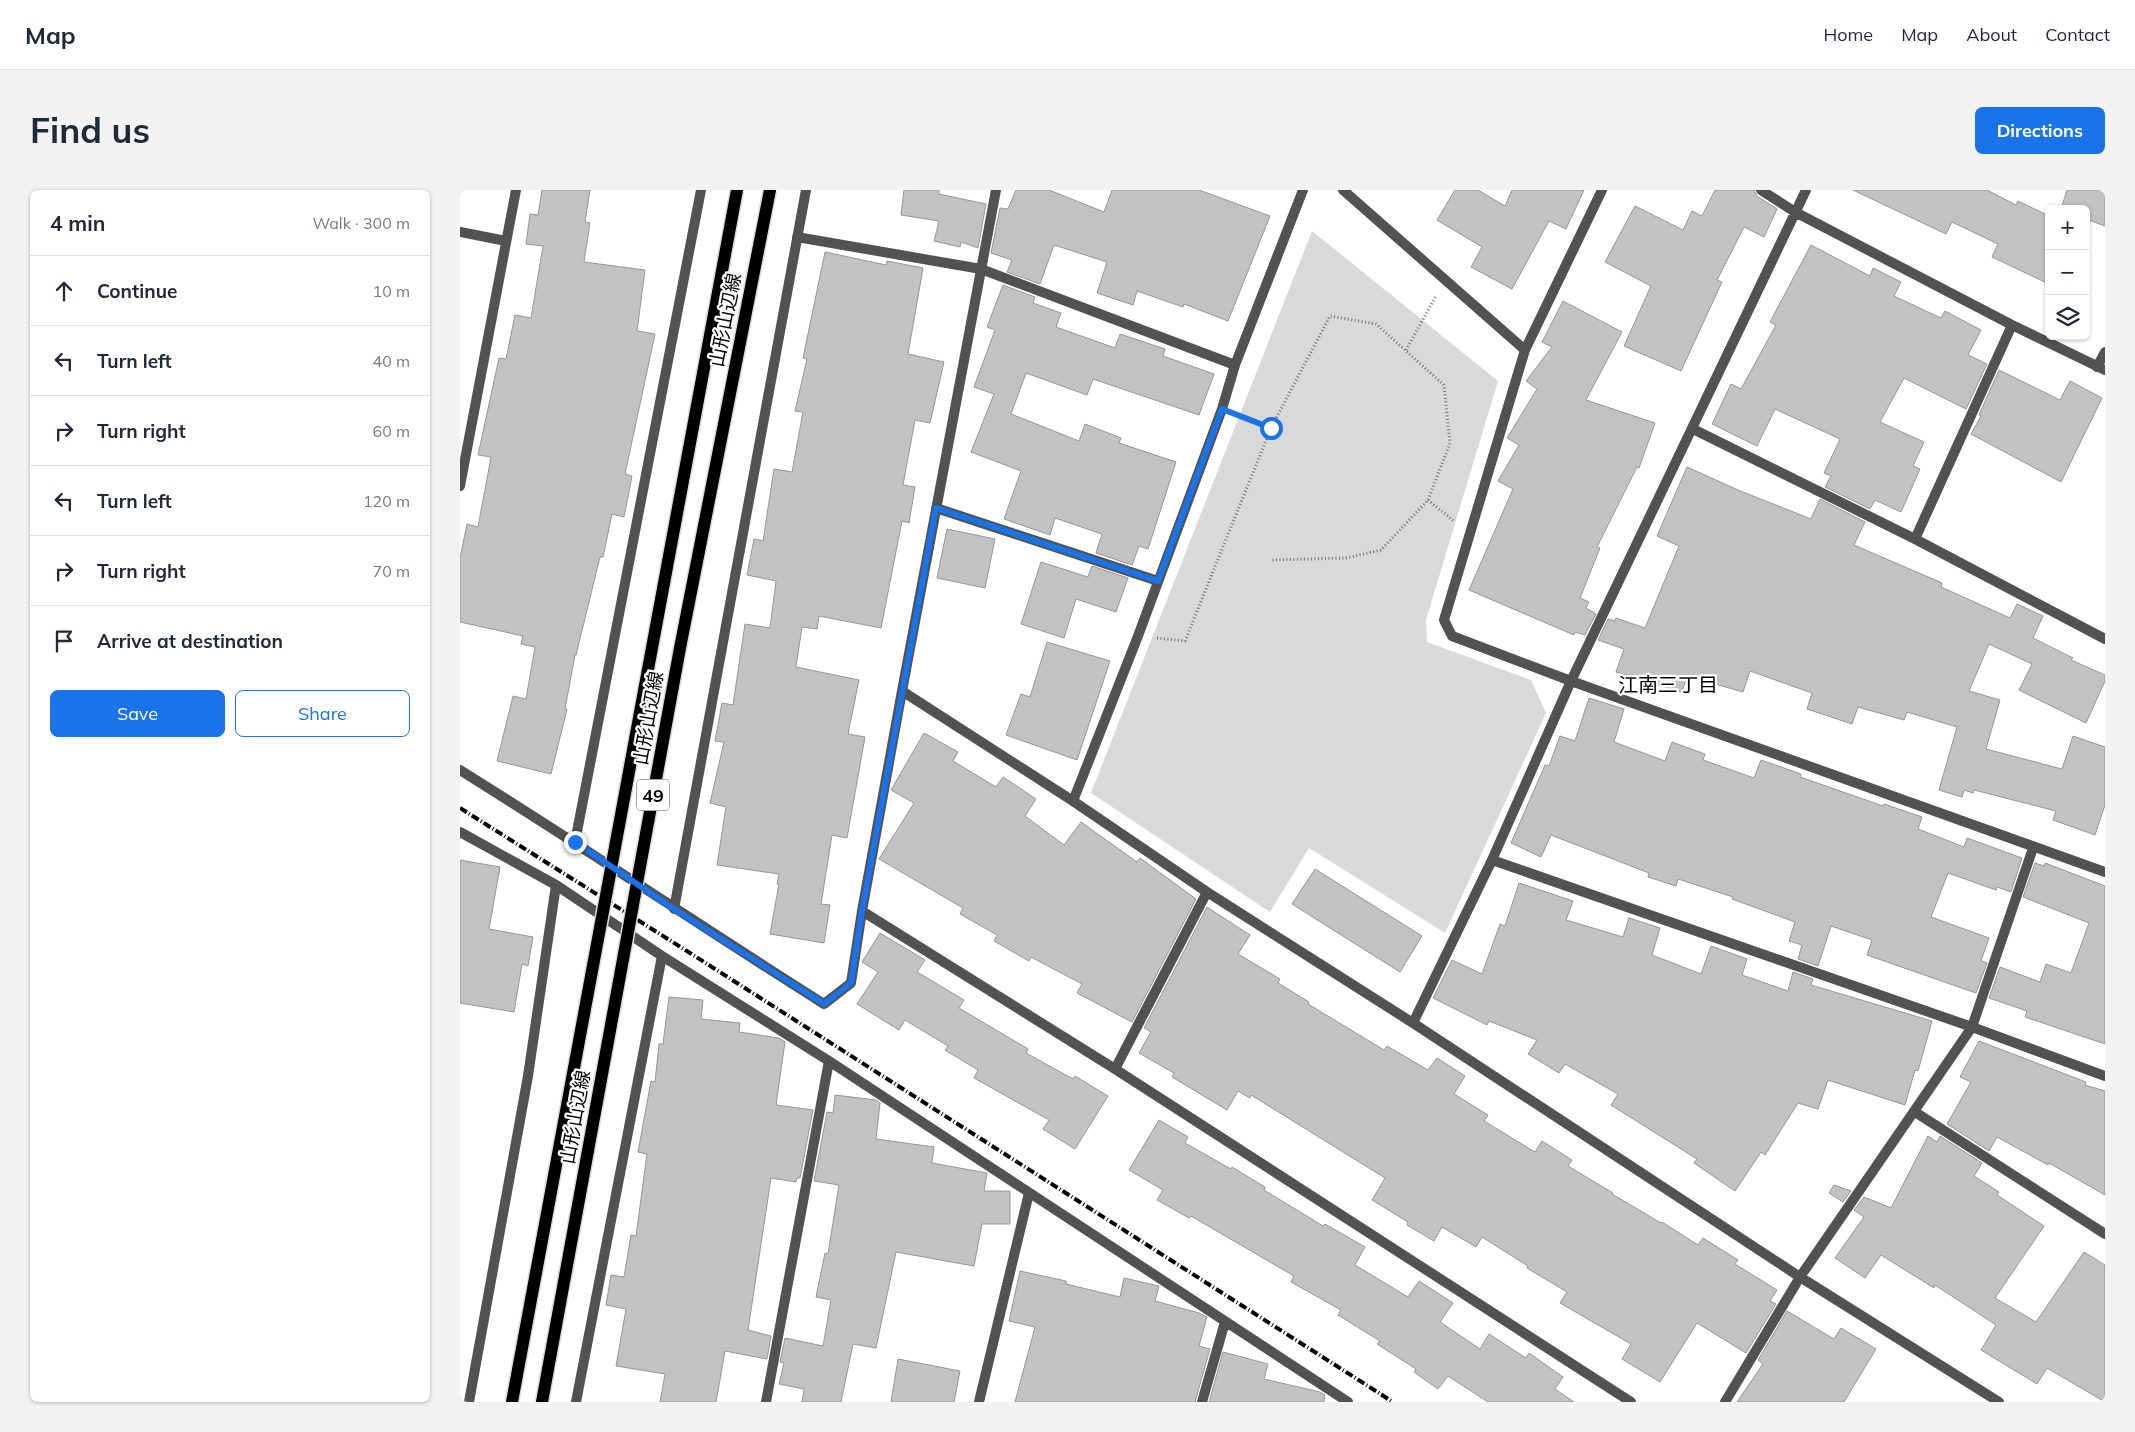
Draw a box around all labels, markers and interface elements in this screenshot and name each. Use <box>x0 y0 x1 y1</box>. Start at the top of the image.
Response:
text: Map <box>25 20 76 50</box>
text: Home <box>1823 23 1873 46</box>
text: Map <box>1901 23 1938 46</box>
text: About <box>1966 23 2017 46</box>
text: Contact <box>2045 23 2110 46</box>
button: Directions <box>1975 107 2105 154</box>
text: Find us <box>30 108 150 152</box>
map controls <box>2045 205 2090 340</box>
button: + <box>2045 205 2090 250</box>
text: 4 min <box>50 210 105 236</box>
text: Walk · 300 m <box>312 213 410 233</box>
button: − <box>2045 250 2090 295</box>
street label: 山形山辺線 <box>704 271 746 369</box>
icon: ahead <box>50 277 78 305</box>
text: Continue <box>97 279 177 303</box>
text: 10 m <box>373 281 410 301</box>
button: layers <box>2045 295 2090 340</box>
icon: left <box>50 347 78 375</box>
text: Turn left <box>97 349 172 373</box>
text: 40 m <box>373 351 410 371</box>
icon: right <box>50 417 78 445</box>
route start <box>1260 417 1283 440</box>
text: Turn right <box>97 419 186 443</box>
text: 60 m <box>373 421 410 441</box>
icon: left <box>50 487 78 515</box>
text: Turn left <box>97 489 172 513</box>
text: 120 m <box>363 491 410 511</box>
icon: right <box>50 557 78 585</box>
text: Turn right <box>97 559 186 583</box>
text: 70 m <box>373 561 410 581</box>
icon: arrive <box>50 627 78 655</box>
text: Arrive at destination <box>97 629 283 653</box>
street label: 山形山辺線 <box>628 669 668 767</box>
district label: 江南三丁目 <box>1618 672 1718 697</box>
button: Save <box>50 690 225 737</box>
button: Share <box>235 690 410 737</box>
road number: 49 <box>637 780 669 810</box>
route end <box>564 831 587 854</box>
street label: 山形山辺線 <box>555 1068 595 1166</box>

